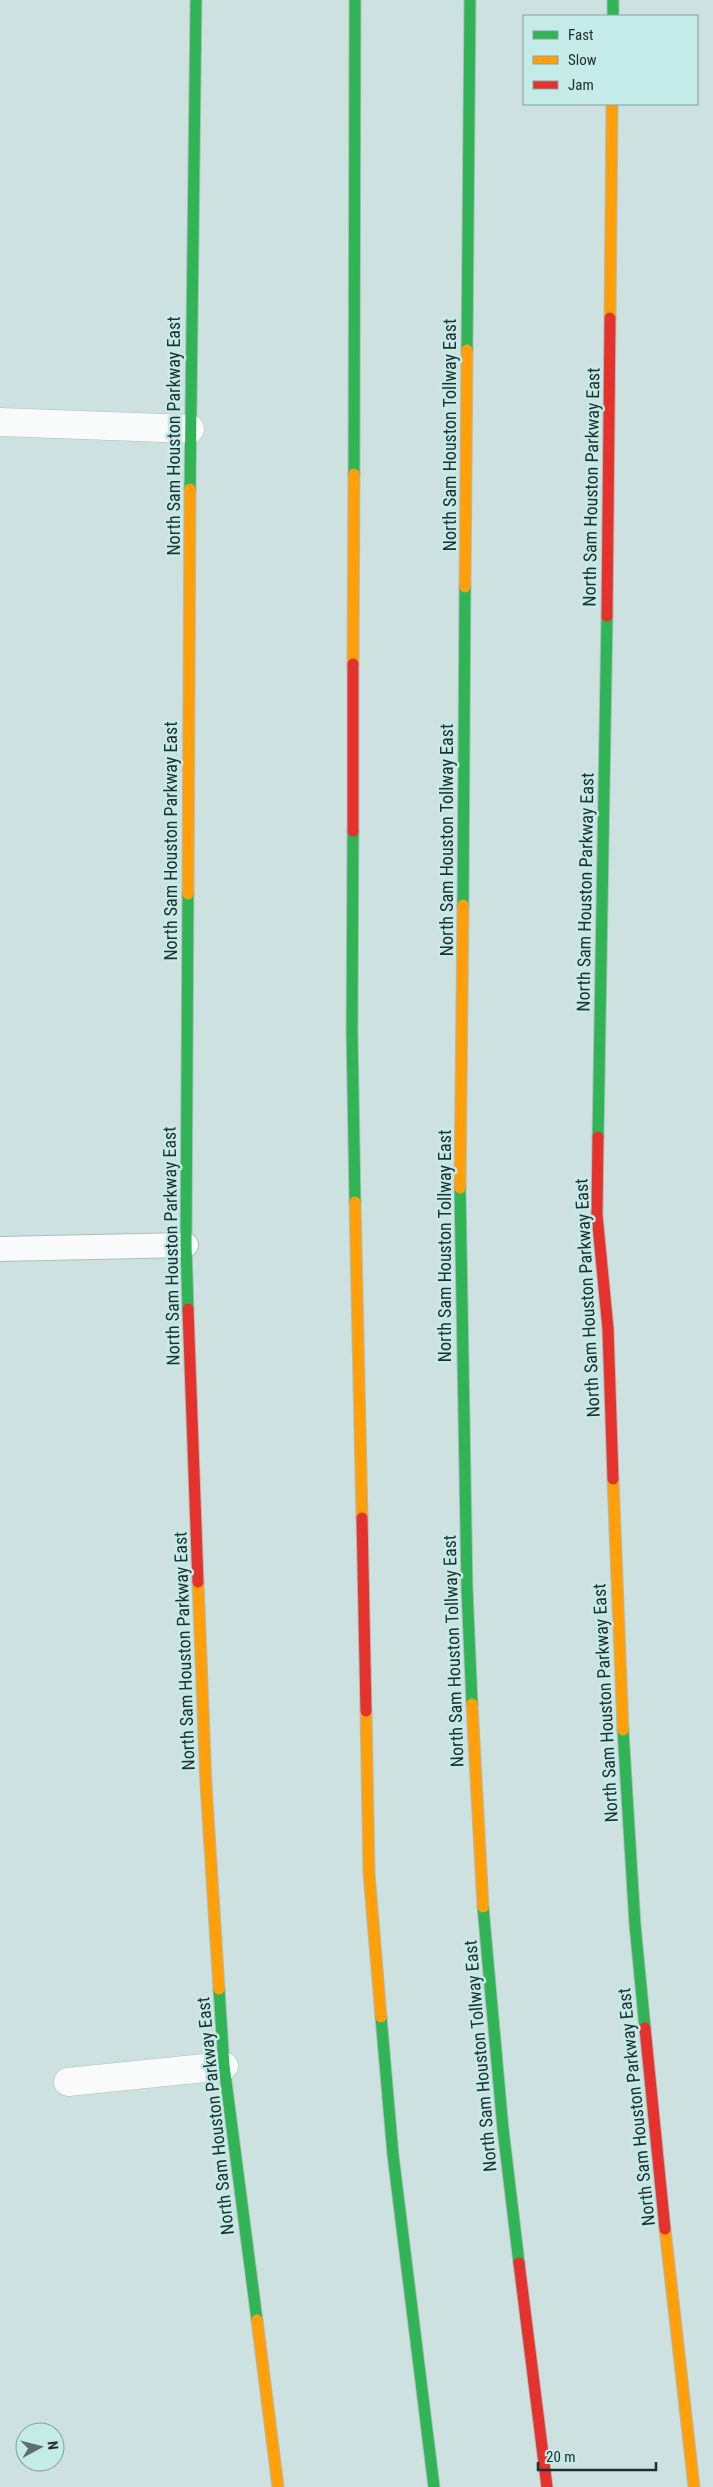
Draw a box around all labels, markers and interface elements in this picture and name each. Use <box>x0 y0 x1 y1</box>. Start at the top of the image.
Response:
legend <box>523 15 698 105</box>
text: Fast <box>568 26 593 44</box>
text: Slow <box>568 51 597 69</box>
text: Jam <box>568 76 594 94</box>
street label: North Sam Houston Parkway East <box>163 316 184 556</box>
street label: North Sam Houston Tollway East <box>439 319 460 551</box>
street label: North Sam Houston Parkway East <box>578 367 604 607</box>
street label: North Sam Houston Parkway East <box>160 721 181 961</box>
street label: North Sam Houston Tollway East <box>436 724 457 956</box>
street label: North Sam Houston Parkway East <box>572 772 598 1012</box>
street label: North Sam Houston Parkway East <box>158 1126 184 1366</box>
street label: North Sam Houston Tollway East <box>434 1130 455 1362</box>
street label: North Sam Houston Parkway East <box>570 1178 604 1418</box>
street label: North Sam Houston Parkway East <box>169 1531 199 1771</box>
street label: North Sam Houston Tollway East <box>438 1534 468 1768</box>
street label: North Sam Houston Parkway East <box>588 1583 622 1823</box>
street label: North Sam Houston Tollway East <box>459 1939 501 2173</box>
street label: North Sam Houston Parkway East <box>613 1987 659 2227</box>
street label: North Sam Houston Parkway East <box>192 1996 238 2236</box>
north arrow <box>15 2422 65 2472</box>
text: N <box>44 2440 61 2451</box>
scale bar <box>538 2440 656 2472</box>
text: 20 m <box>546 2448 576 2466</box>

